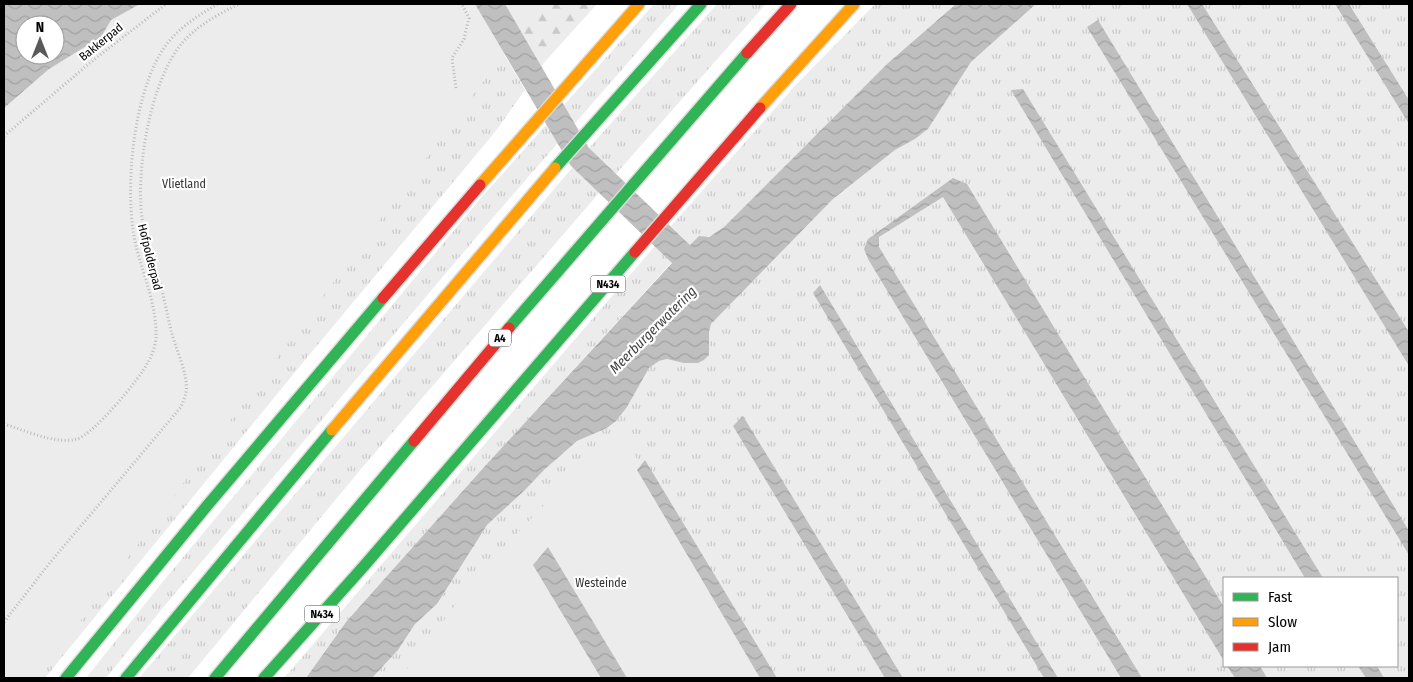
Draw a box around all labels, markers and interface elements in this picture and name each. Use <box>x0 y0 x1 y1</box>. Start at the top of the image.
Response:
north arrow <box>15 15 65 65</box>
text: N <box>36 19 44 36</box>
street label: Bakkerpad <box>76 20 126 64</box>
park label: Vlietland <box>162 177 206 191</box>
street label: Hofpolderpad <box>135 222 165 292</box>
road number: N434 <box>590 276 626 292</box>
water label: Meerburgerwatering <box>606 283 700 377</box>
road number: A4 <box>489 329 511 346</box>
park label: Westeinde <box>575 576 627 590</box>
legend <box>1223 577 1398 667</box>
text: Fast <box>1268 588 1292 606</box>
road number: N434 <box>304 606 340 622</box>
text: Slow <box>1268 613 1297 631</box>
text: Jam <box>1268 638 1291 656</box>

